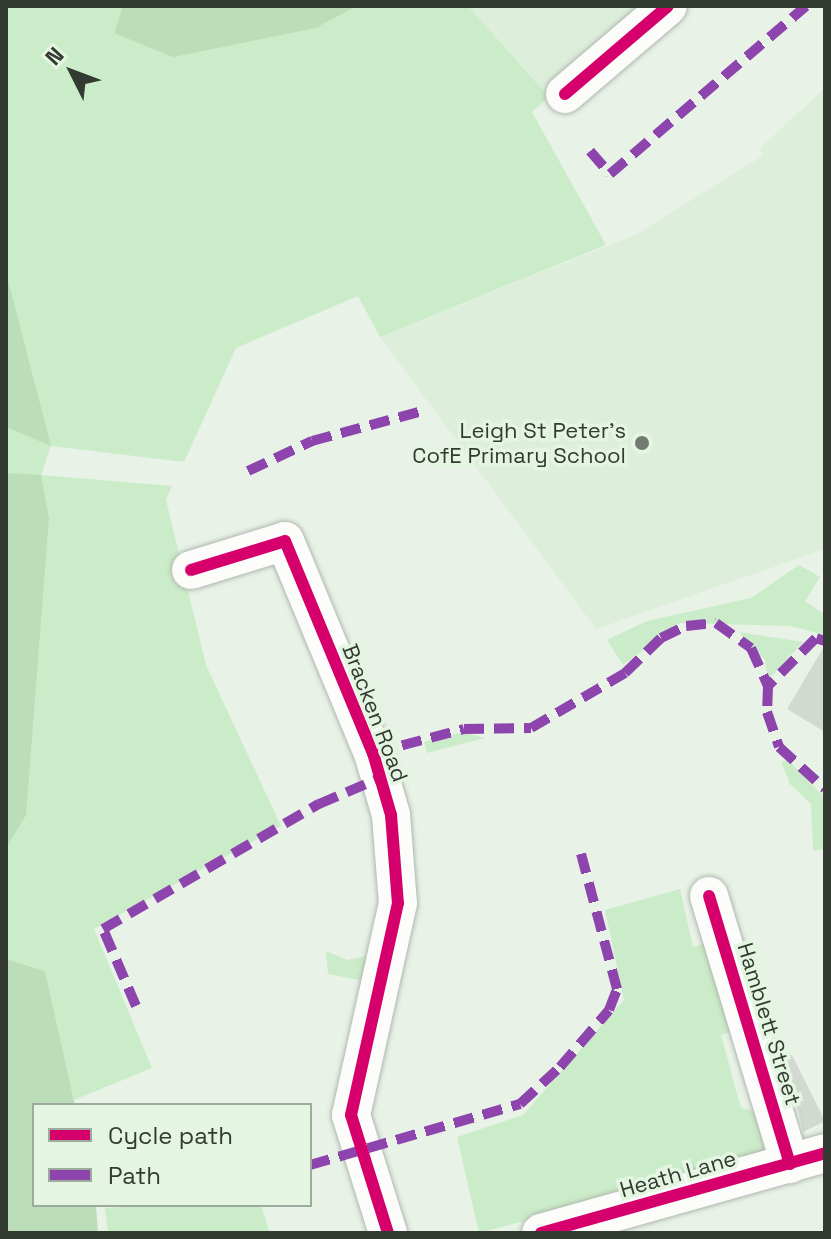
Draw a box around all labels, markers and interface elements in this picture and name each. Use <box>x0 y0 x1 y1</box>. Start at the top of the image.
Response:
north arrow <box>32 32 112 112</box>
text: N <box>39 41 70 71</box>
place label: Leigh St Peter's CofE Primary School <box>412 417 626 468</box>
marker: Leigh St Peter's CofE Primary School <box>633 434 651 452</box>
street label: Bracken Road <box>337 640 413 786</box>
street label: Hamblett Street <box>732 939 806 1109</box>
legend <box>32 1103 312 1207</box>
text: Cycle path <box>108 1120 233 1151</box>
street label: Heath Lane <box>617 1145 739 1203</box>
text: Path <box>108 1160 161 1191</box>

